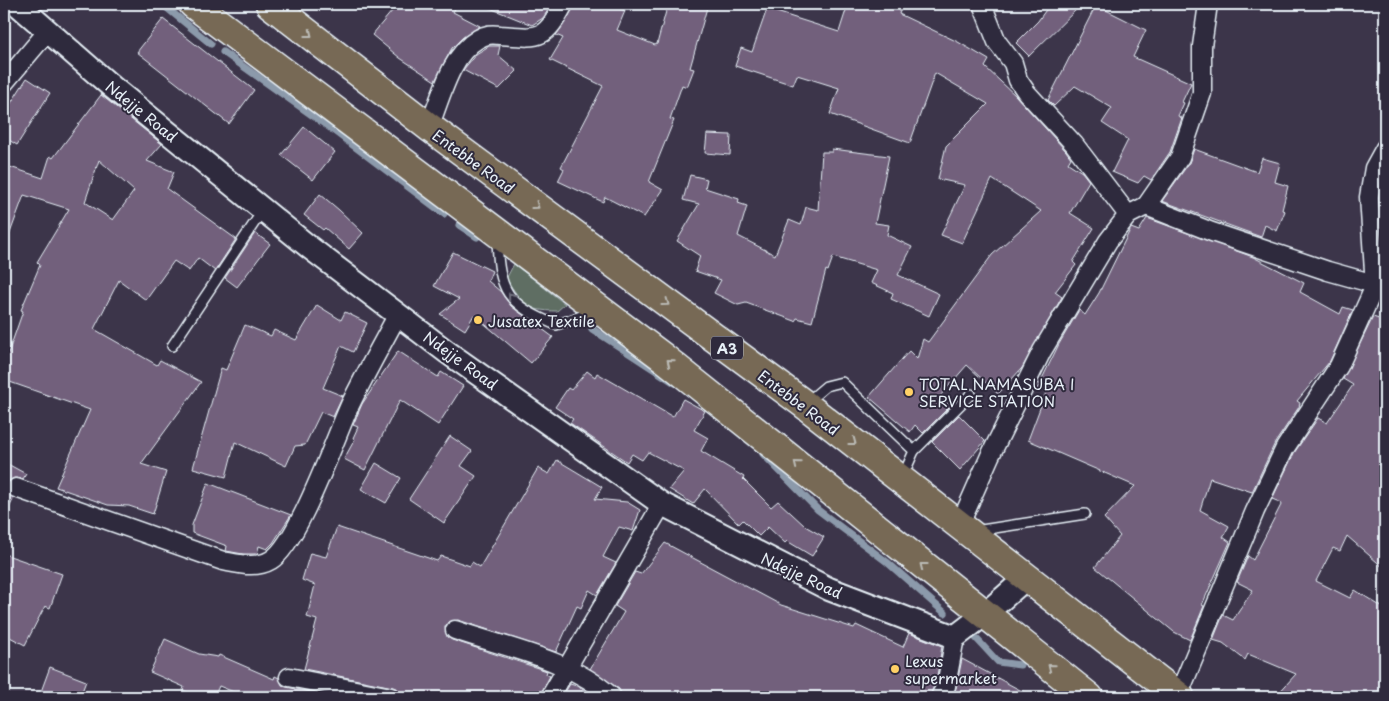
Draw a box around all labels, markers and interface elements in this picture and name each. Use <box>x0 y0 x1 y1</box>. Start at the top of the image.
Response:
one-way arrow <box>303 28 312 36</box>
street label: Ndejje Road <box>101 75 183 147</box>
street label: Entebbe Road <box>428 123 520 199</box>
one-way arrow <box>530 200 540 209</box>
one-way arrow <box>508 292 517 301</box>
one-way arrow <box>660 297 670 306</box>
place label: Jusatex Textile <box>488 309 595 332</box>
marker: Jusatex Textile <box>472 314 484 326</box>
street label: Ndejje Road <box>419 325 503 395</box>
road number: A3 <box>711 336 743 359</box>
one-way arrow <box>667 360 676 368</box>
street label: Entebbe Road <box>754 364 844 440</box>
place label: TOTAL NAMASUBA I SERVICE STATION <box>919 372 1075 412</box>
marker: TOTAL NAMASUBA I SERVICE STATION <box>903 386 915 398</box>
one-way arrow <box>847 436 857 445</box>
one-way arrow <box>793 461 802 470</box>
street label: Ndejje Road <box>758 546 846 604</box>
one-way arrow <box>919 563 929 572</box>
place label: Lexus supermarket <box>905 649 997 689</box>
marker: Lexus supermarket <box>889 663 901 675</box>
one-way arrow <box>1047 663 1056 672</box>

